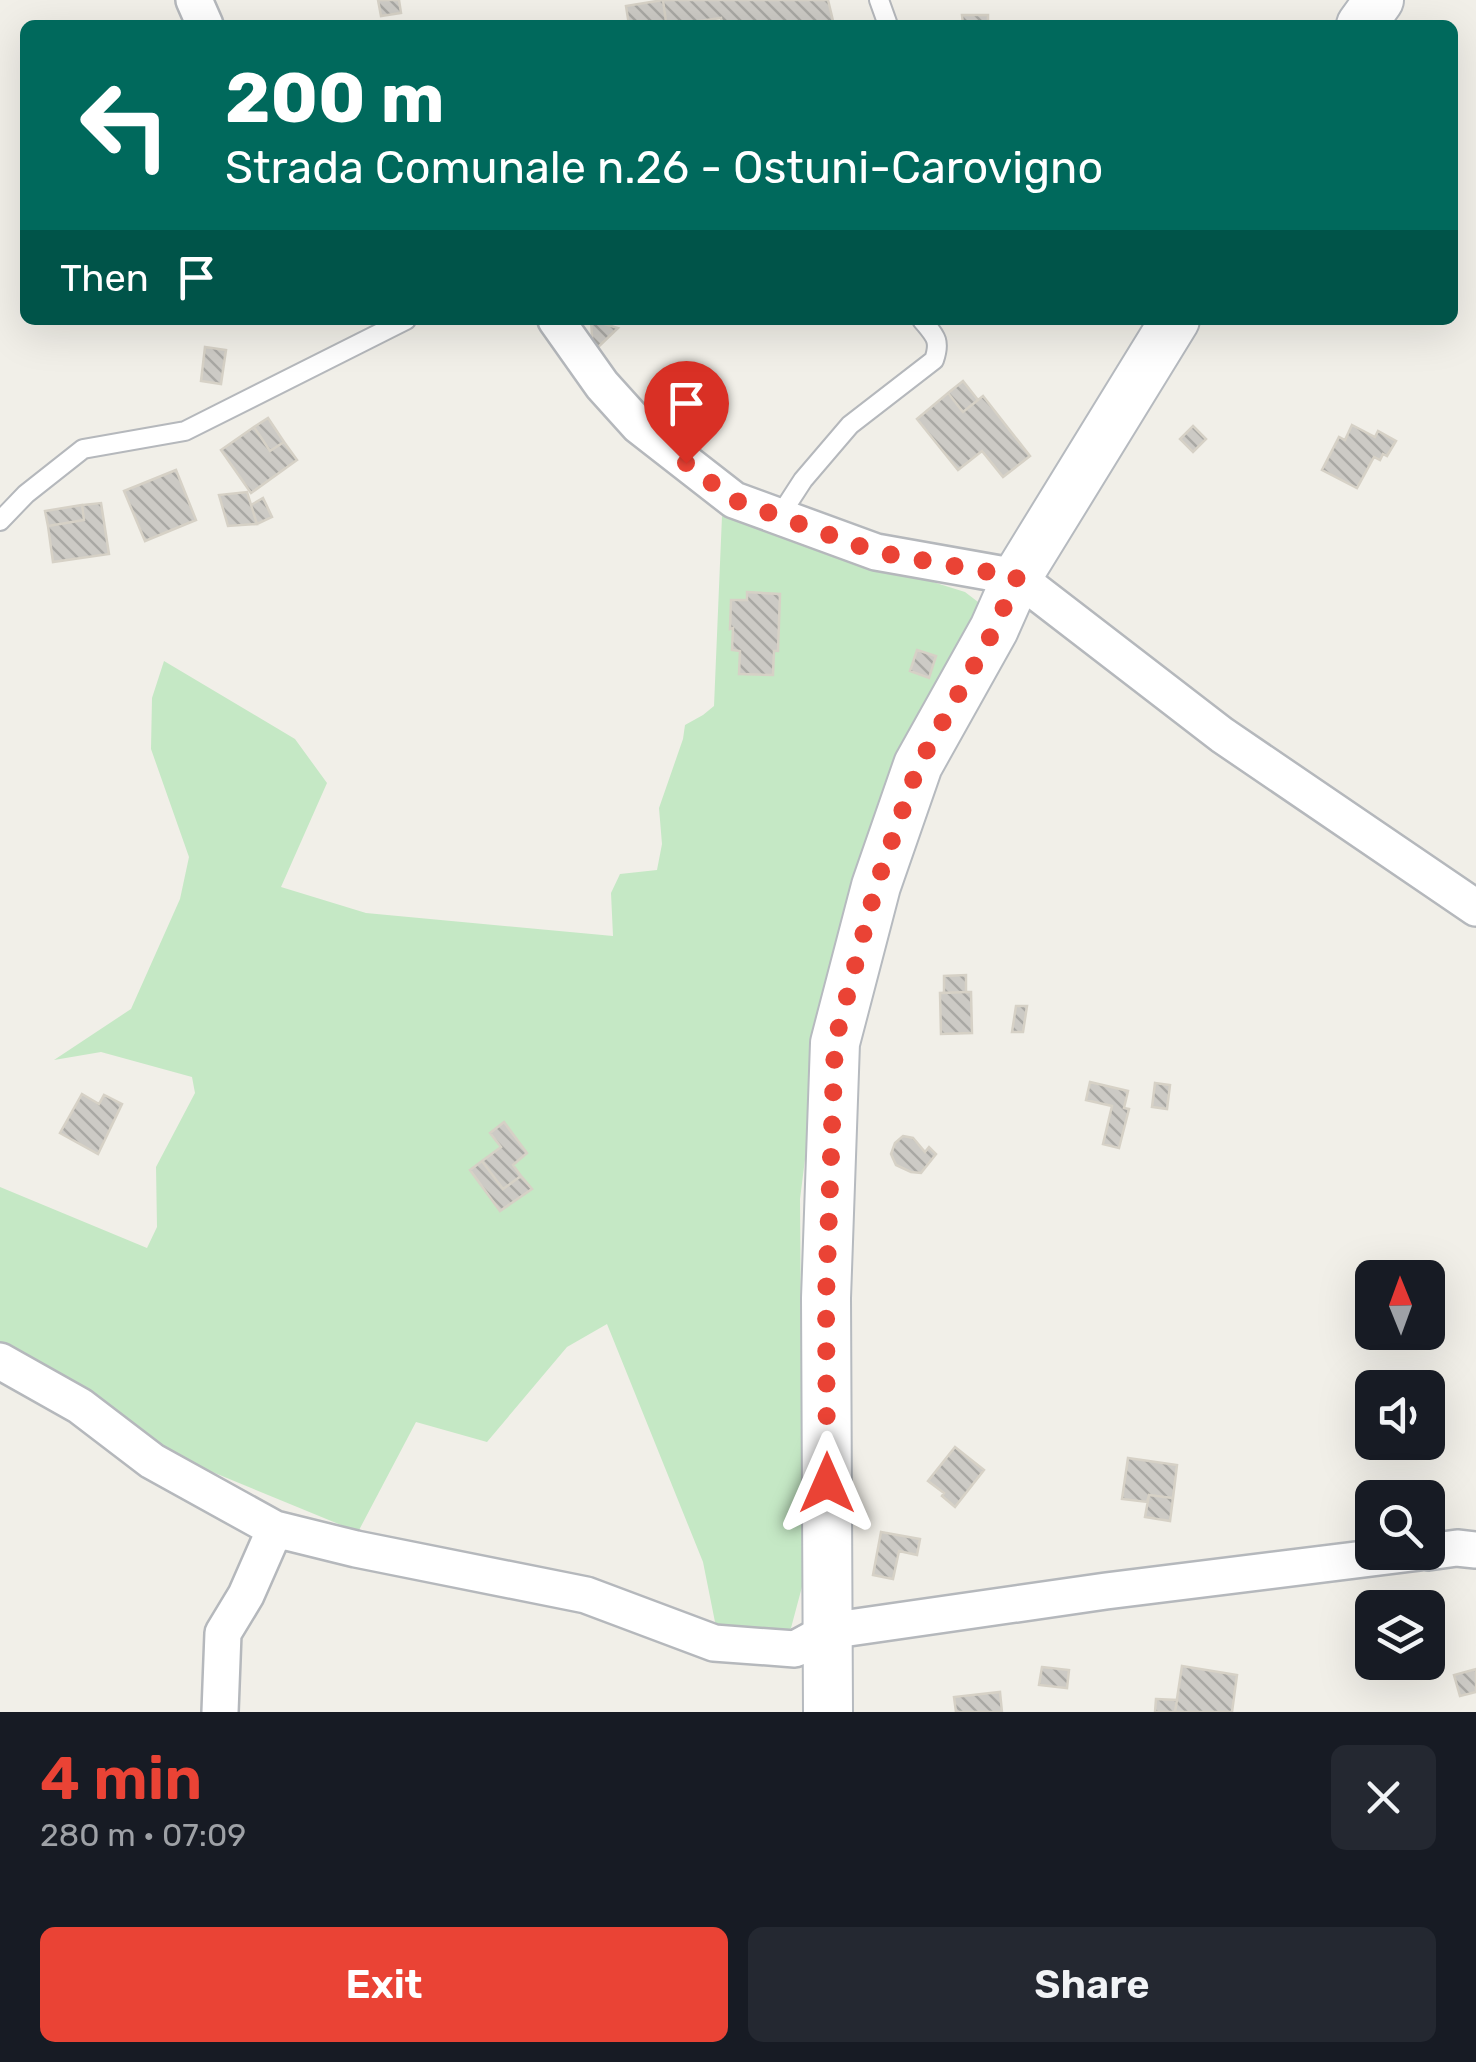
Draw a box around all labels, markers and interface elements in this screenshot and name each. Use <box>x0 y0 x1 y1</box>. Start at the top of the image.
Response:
text: 200 m <box>225 57 445 140</box>
icon: left <box>60 60 190 190</box>
text: Strada Comunale n.26 - Ostuni-Carovigno <box>225 141 1103 194</box>
icon: arrive <box>169 250 224 305</box>
text: Then <box>60 255 149 301</box>
pin <box>644 361 729 464</box>
icon: arrive <box>659 376 714 431</box>
north arrow <box>1355 1260 1445 1350</box>
map controls <box>1355 1260 1445 1680</box>
button: sound <box>1355 1370 1445 1460</box>
position arrow <box>775 1431 879 1535</box>
button: search <box>1355 1480 1445 1570</box>
button: layers <box>1355 1590 1445 1680</box>
text: 4 min <box>40 1743 202 1814</box>
button: close <box>1331 1745 1436 1850</box>
text: 280 m · 07:09 <box>40 1816 246 1854</box>
button: Exit <box>40 1927 728 2042</box>
button: Share <box>748 1927 1436 2042</box>

